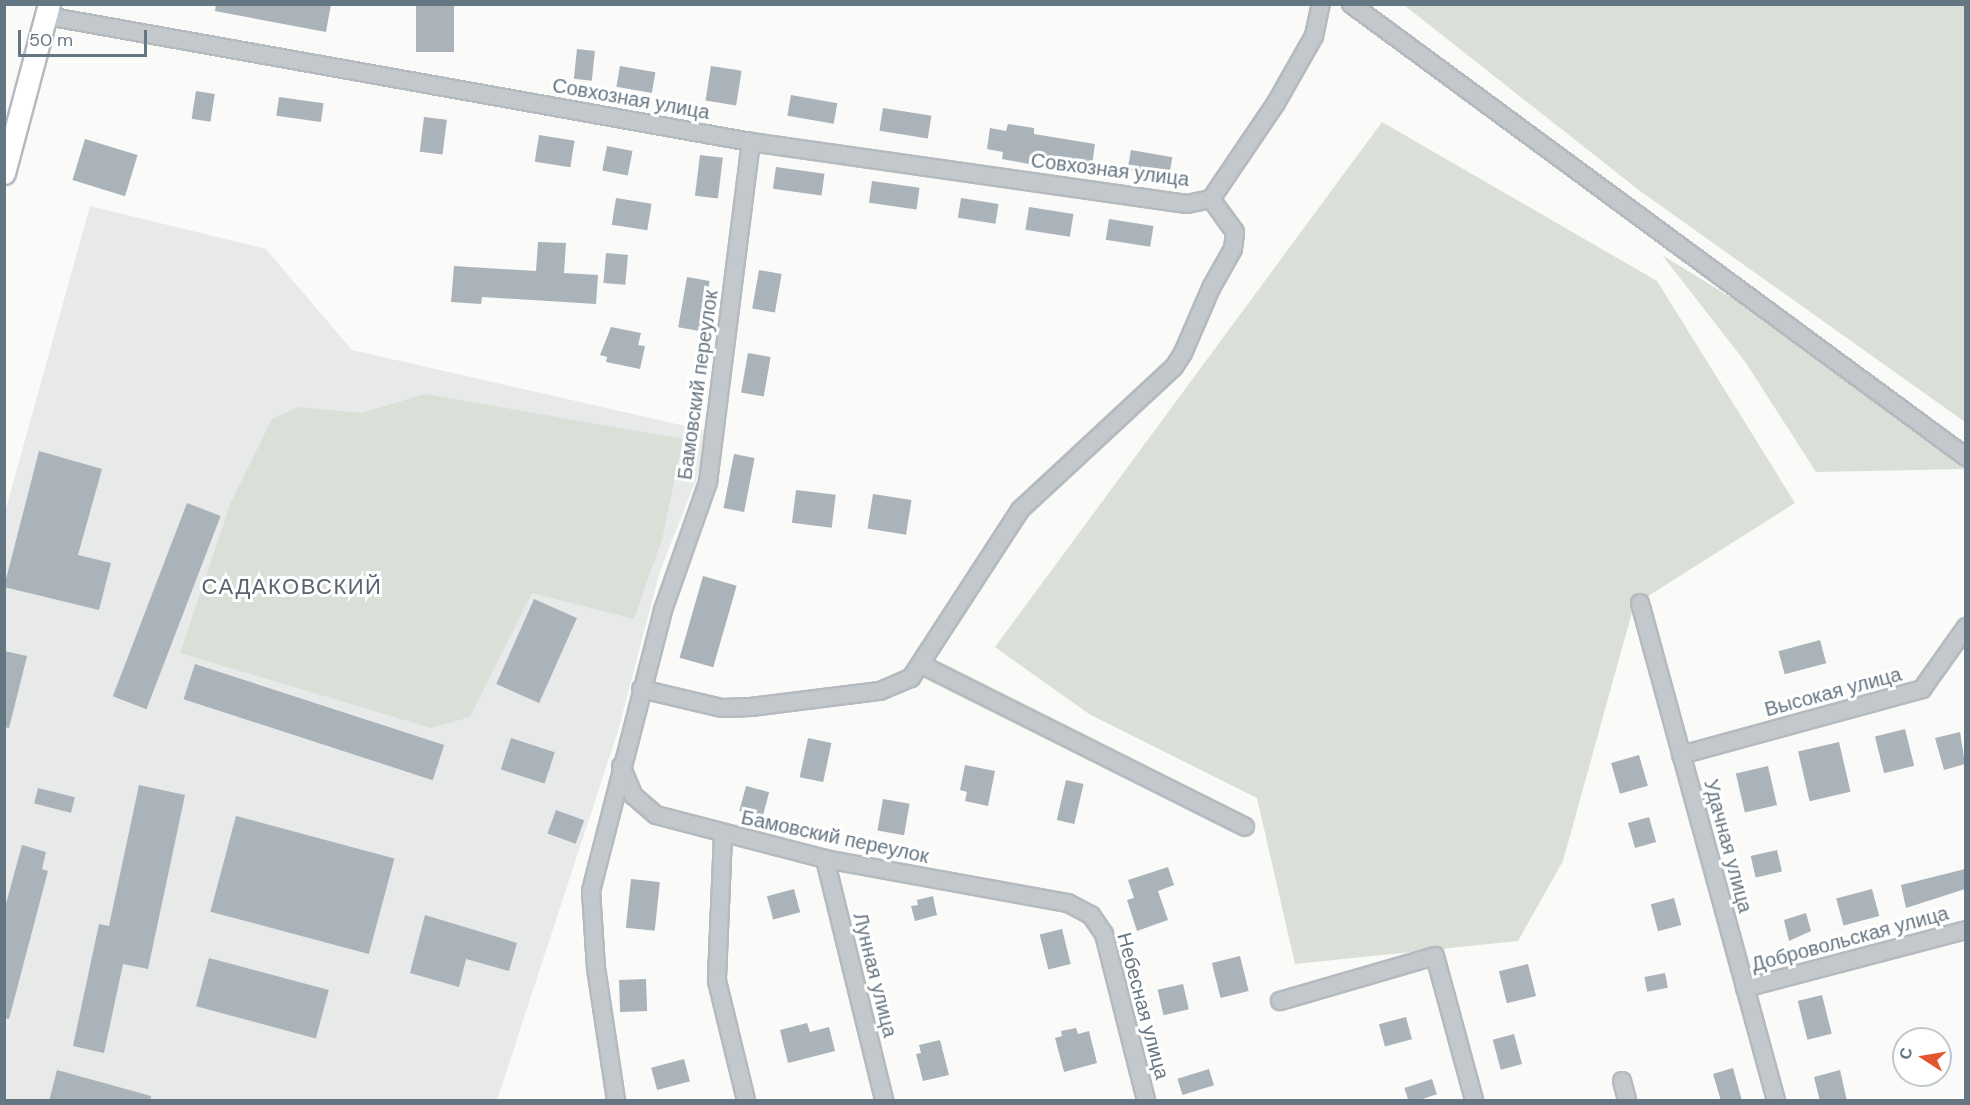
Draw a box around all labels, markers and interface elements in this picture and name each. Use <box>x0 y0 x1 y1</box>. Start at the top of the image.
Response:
scale bar <box>21 18 150 56</box>
text: 50 m <box>29 28 73 52</box>
street label: Совхозная улица <box>550 73 712 125</box>
street label: Совхозная улица <box>1029 148 1191 192</box>
street label: Бамовский переулок <box>673 289 723 481</box>
district label: САДАКОВСКИЙ <box>202 574 382 600</box>
street label: Высокая улица <box>1762 662 1904 722</box>
street label: Удачная улица <box>1699 777 1757 915</box>
street label: Бамовский переулок <box>739 805 931 869</box>
street label: Добровольская улица <box>1749 901 1951 977</box>
street label: Лунная улица <box>848 910 902 1040</box>
street label: Небесная улица <box>1112 930 1174 1082</box>
north arrow <box>1892 1027 1952 1087</box>
text: С <box>1894 1046 1917 1061</box>

